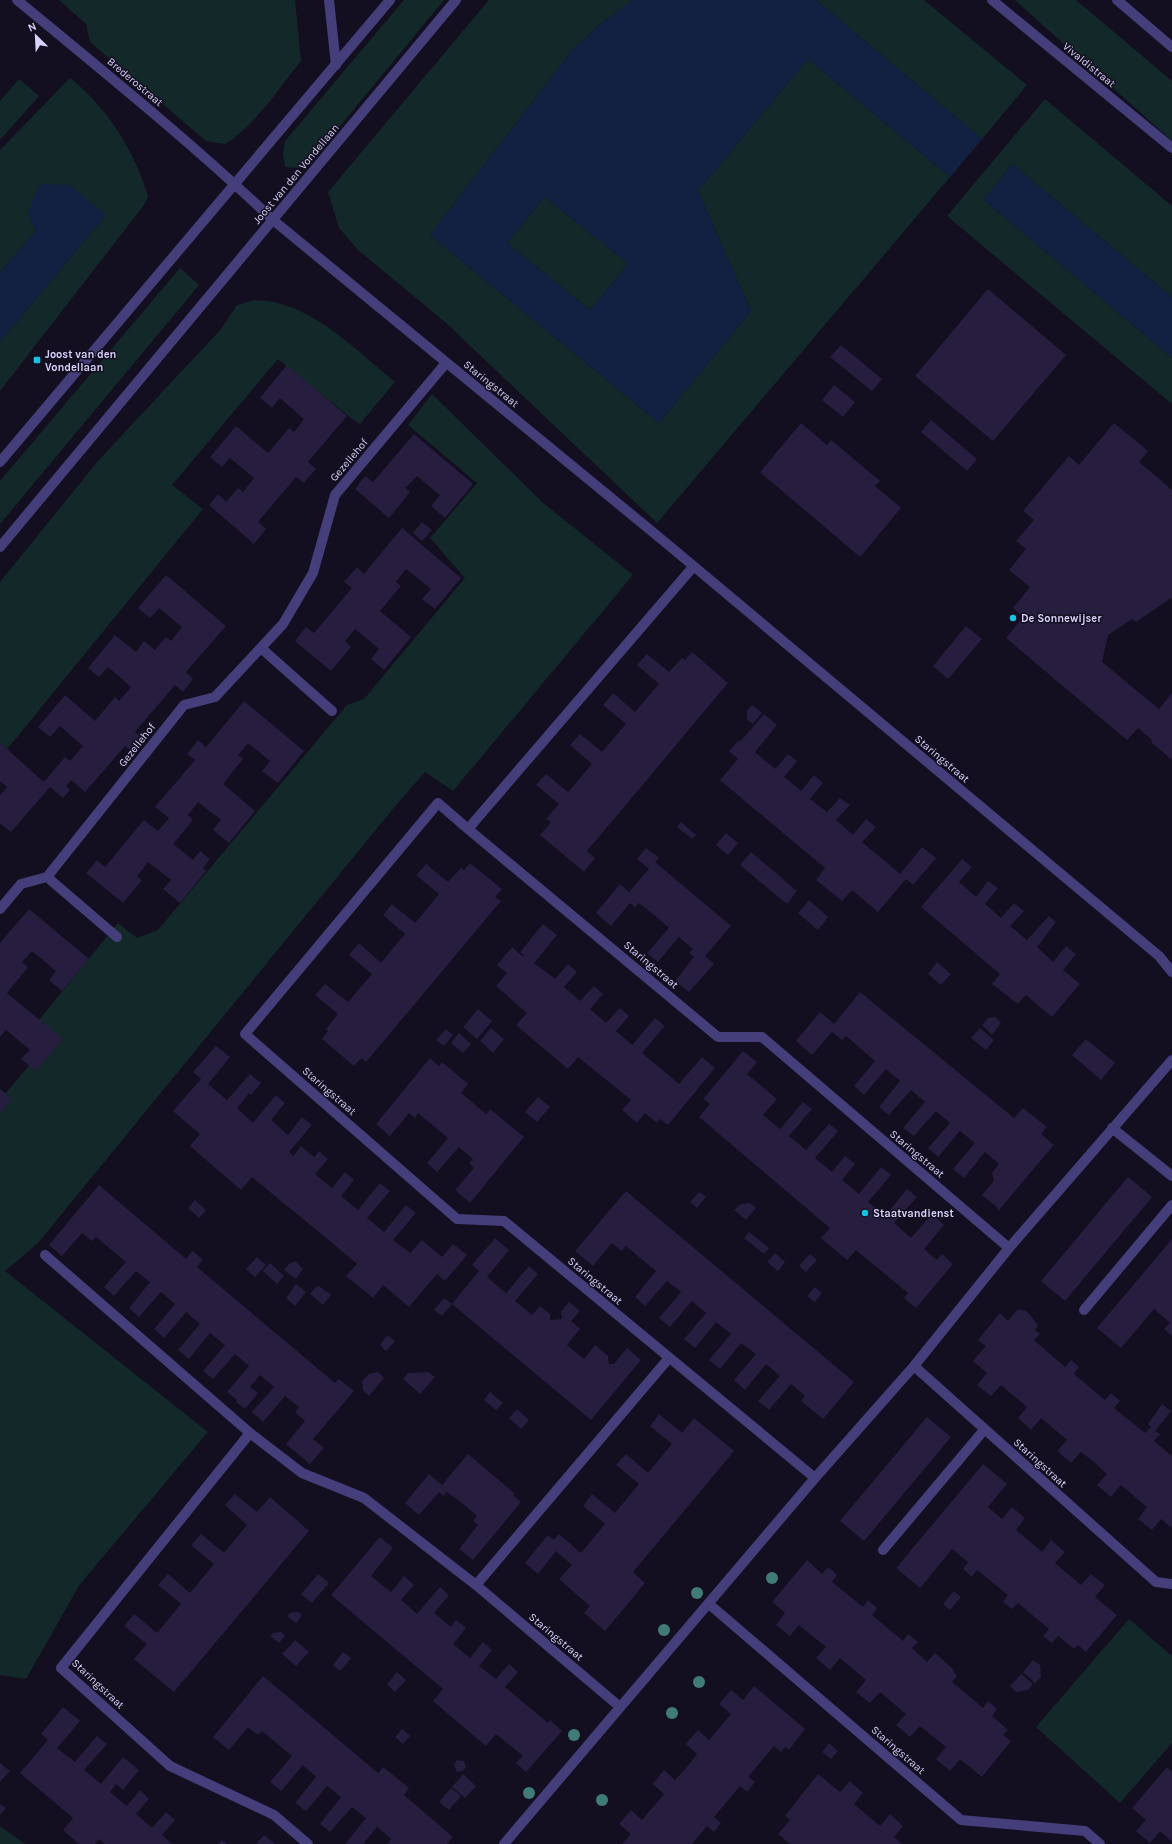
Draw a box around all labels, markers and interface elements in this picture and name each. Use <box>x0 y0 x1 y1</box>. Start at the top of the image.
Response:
north arrow <box>16 16 56 56</box>
text: N <box>26 20 38 35</box>
street label: Vivaldistraat <box>1060 40 1118 90</box>
street label: Brederostraat <box>104 55 166 109</box>
street label: Joost van den Vondellaan <box>250 121 342 227</box>
place label: Joost van den Vondellaan <box>45 348 116 374</box>
marker: Joost van den Vondellaan <box>32 355 42 365</box>
street label: Staringstraat <box>461 358 521 410</box>
street label: Gezellehof <box>327 436 371 484</box>
place label: De Sonnewijser <box>1021 612 1102 625</box>
marker: De Sonnewijser <box>1008 613 1018 623</box>
street label: Gezellehof <box>116 720 158 769</box>
street label: Staringstraat <box>912 732 972 786</box>
street label: Staringstraat <box>621 938 681 992</box>
street label: Staringstraat <box>299 1064 359 1118</box>
street label: Staringstraat <box>887 1127 947 1181</box>
place label: Staatvandienst <box>873 1207 954 1220</box>
marker: Staatvandienst <box>860 1208 870 1218</box>
street label: Staringstraat <box>565 1254 625 1308</box>
street label: Staringstraat <box>1011 1436 1069 1490</box>
street label: Staringstraat <box>526 1610 586 1664</box>
street label: Staringstraat <box>69 1656 127 1712</box>
street label: Staringstraat <box>868 1723 928 1777</box>

